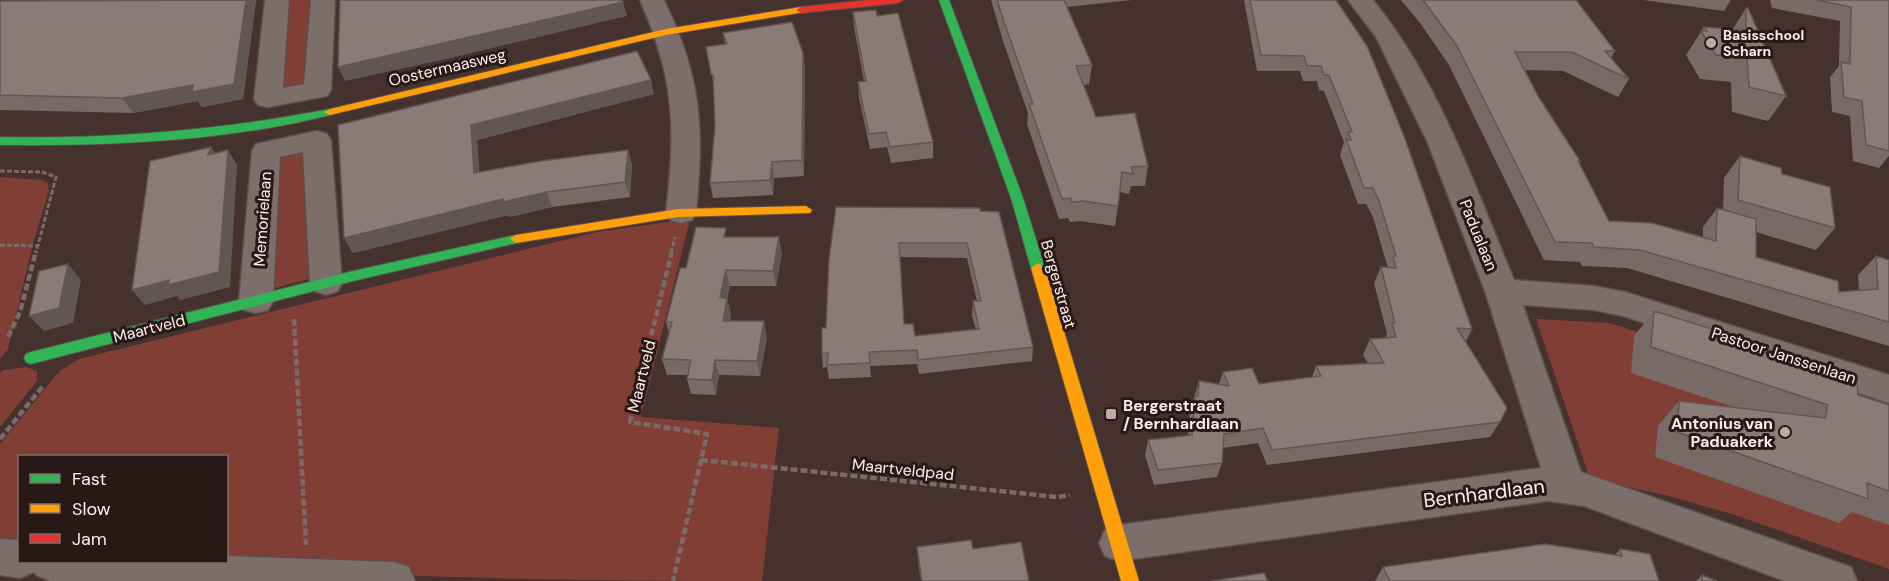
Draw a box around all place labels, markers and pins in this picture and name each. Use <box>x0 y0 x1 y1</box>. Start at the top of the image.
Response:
place label: Basisschool Scharn <box>1723 26 1804 60</box>
marker: Basisschool Scharn <box>1704 36 1718 50</box>
place label: Bergerstraat / Bernhardlaan <box>1123 395 1239 434</box>
marker: Bergerstraat / Bernhardlaan <box>1104 407 1118 421</box>
place label: Antonius van Paduakerk <box>1671 413 1774 452</box>
marker: Antonius van Paduakerk <box>1778 425 1792 439</box>

